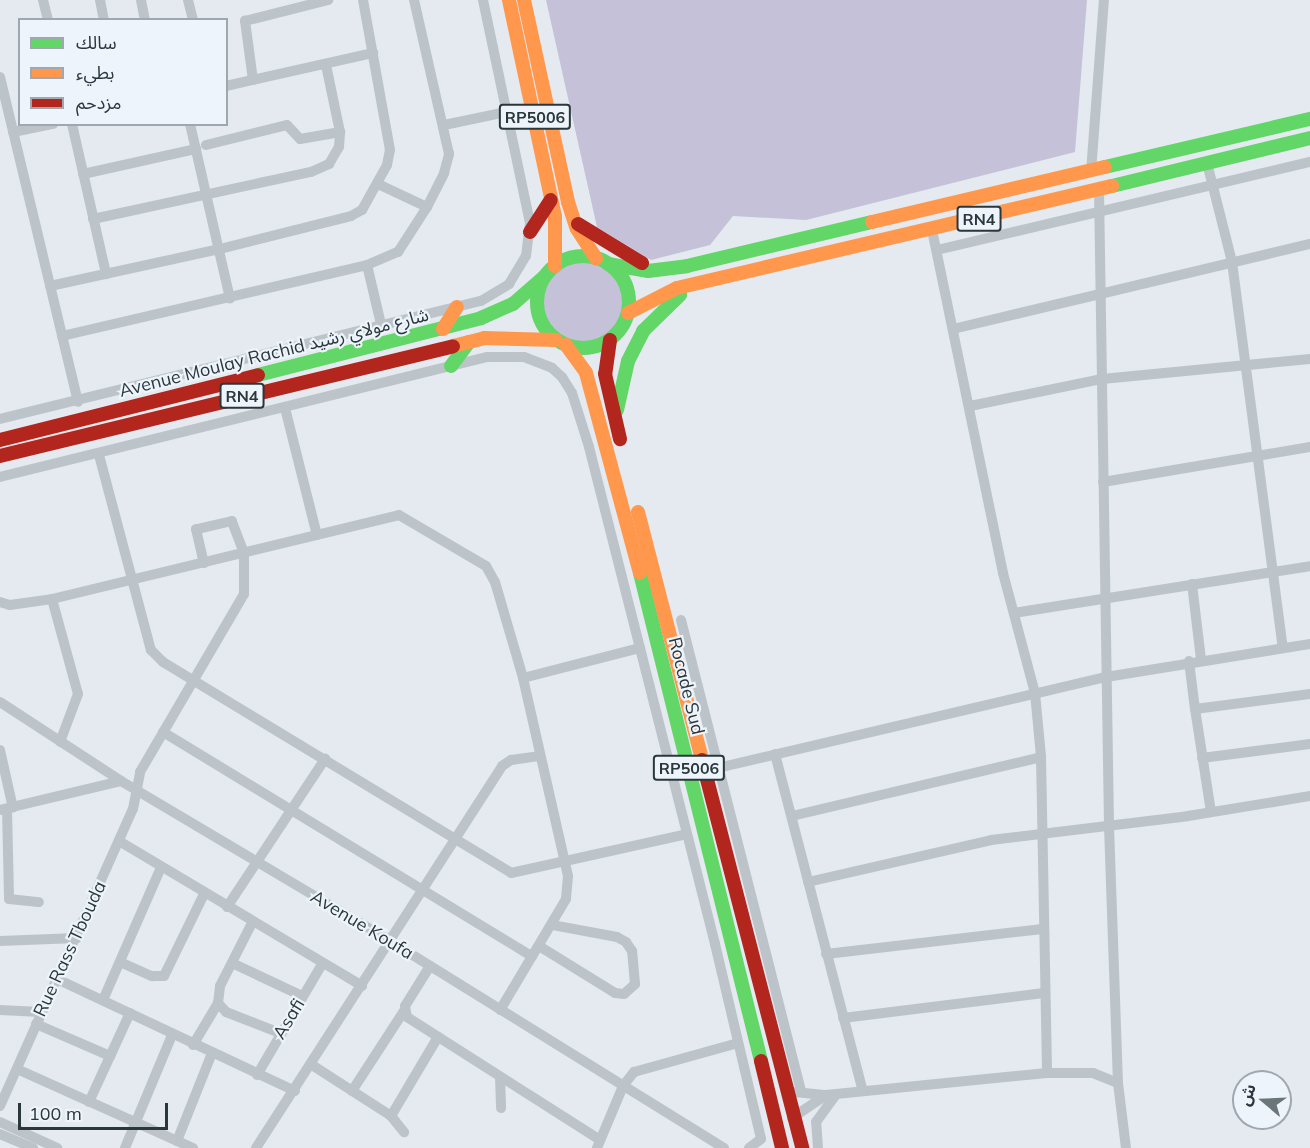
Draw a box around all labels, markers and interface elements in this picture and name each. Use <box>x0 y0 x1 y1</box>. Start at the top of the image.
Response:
legend <box>18 18 228 126</box>
text: سالك <box>76 31 117 54</box>
text: بطيء <box>76 61 114 84</box>
text: مزدحم <box>76 91 121 114</box>
road number: RP5006 <box>498 104 572 130</box>
road number: RN4 <box>956 206 1002 232</box>
street label: Avenue Moulay Rachid شارع مولاي رشيد <box>117 304 431 402</box>
road number: RN4 <box>220 383 264 409</box>
street label: Rocade Sud <box>663 635 709 737</box>
road number: RP5006 <box>652 755 726 781</box>
street label: Rue Rass Tbouda <box>29 878 111 1020</box>
street label: Avenue Koufa <box>307 886 417 964</box>
street label: Asafi <box>269 995 309 1043</box>
north arrow <box>1232 1070 1292 1130</box>
text: ش <box>1234 1081 1260 1108</box>
scale bar <box>21 1091 171 1129</box>
text: 100 m <box>29 1102 82 1125</box>

